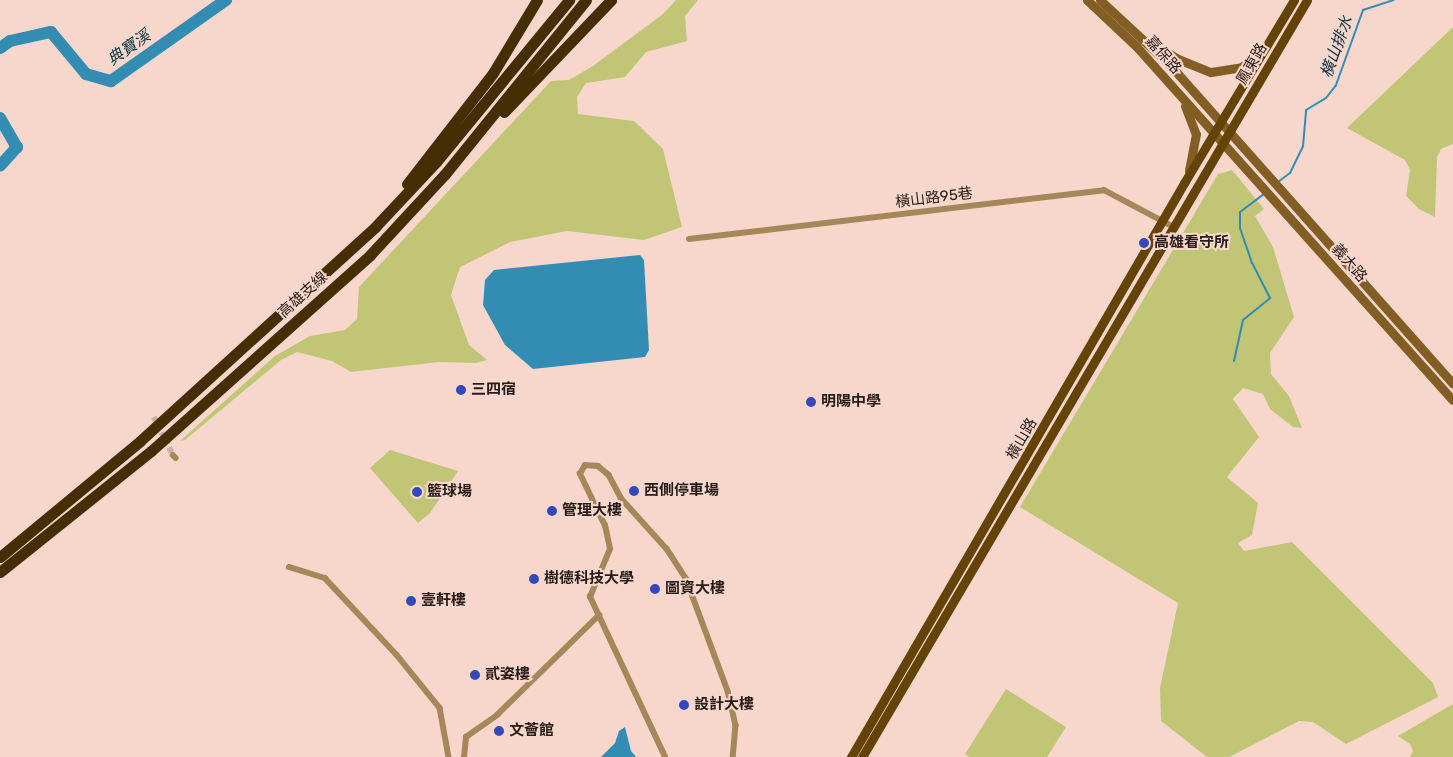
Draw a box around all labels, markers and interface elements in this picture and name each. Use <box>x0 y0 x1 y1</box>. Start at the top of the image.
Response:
water label: 橫山排水 <box>1317 14 1357 80</box>
water label: 典寶溪 <box>104 26 154 70</box>
street label: 嘉保路 <box>1141 32 1185 78</box>
street label: 鳳東路 <box>1233 40 1271 88</box>
street label: 橫山路95巷 <box>894 184 974 212</box>
place label: 高雄看守所 <box>1154 234 1229 252</box>
marker: 高雄看守所 <box>1138 237 1150 249</box>
street label: 義大路 <box>1327 240 1371 286</box>
street label: 高雄支線 <box>275 268 331 322</box>
place label: 三四宿 <box>471 381 516 399</box>
marker: 三四宿 <box>455 384 467 396</box>
place label: 明陽中學 <box>821 393 881 411</box>
marker: 明陽中學 <box>805 396 817 408</box>
street label: 橫山路 <box>1003 415 1041 463</box>
place label: 西側停車場 <box>644 482 719 500</box>
place label: 籃球場 <box>427 483 472 501</box>
marker: 西側停車場 <box>628 485 640 497</box>
marker: 籃球場 <box>411 486 423 498</box>
place label: 管理大樓 <box>562 502 622 520</box>
marker: 管理大樓 <box>546 505 558 517</box>
place label: 樹德科技大學 <box>544 570 634 588</box>
marker: 樹德科技大學 <box>528 573 540 585</box>
place label: 圖資大樓 <box>665 580 725 598</box>
marker: 圖資大樓 <box>649 583 661 595</box>
place label: 壹軒樓 <box>421 592 466 610</box>
marker: 壹軒樓 <box>405 595 417 607</box>
place label: 貳姿樓 <box>485 666 530 684</box>
marker: 貳姿樓 <box>469 669 481 681</box>
place label: 設計大樓 <box>694 696 754 714</box>
marker: 設計大樓 <box>678 699 690 711</box>
place label: 文薈館 <box>509 722 554 740</box>
marker: 文薈館 <box>493 725 505 737</box>

